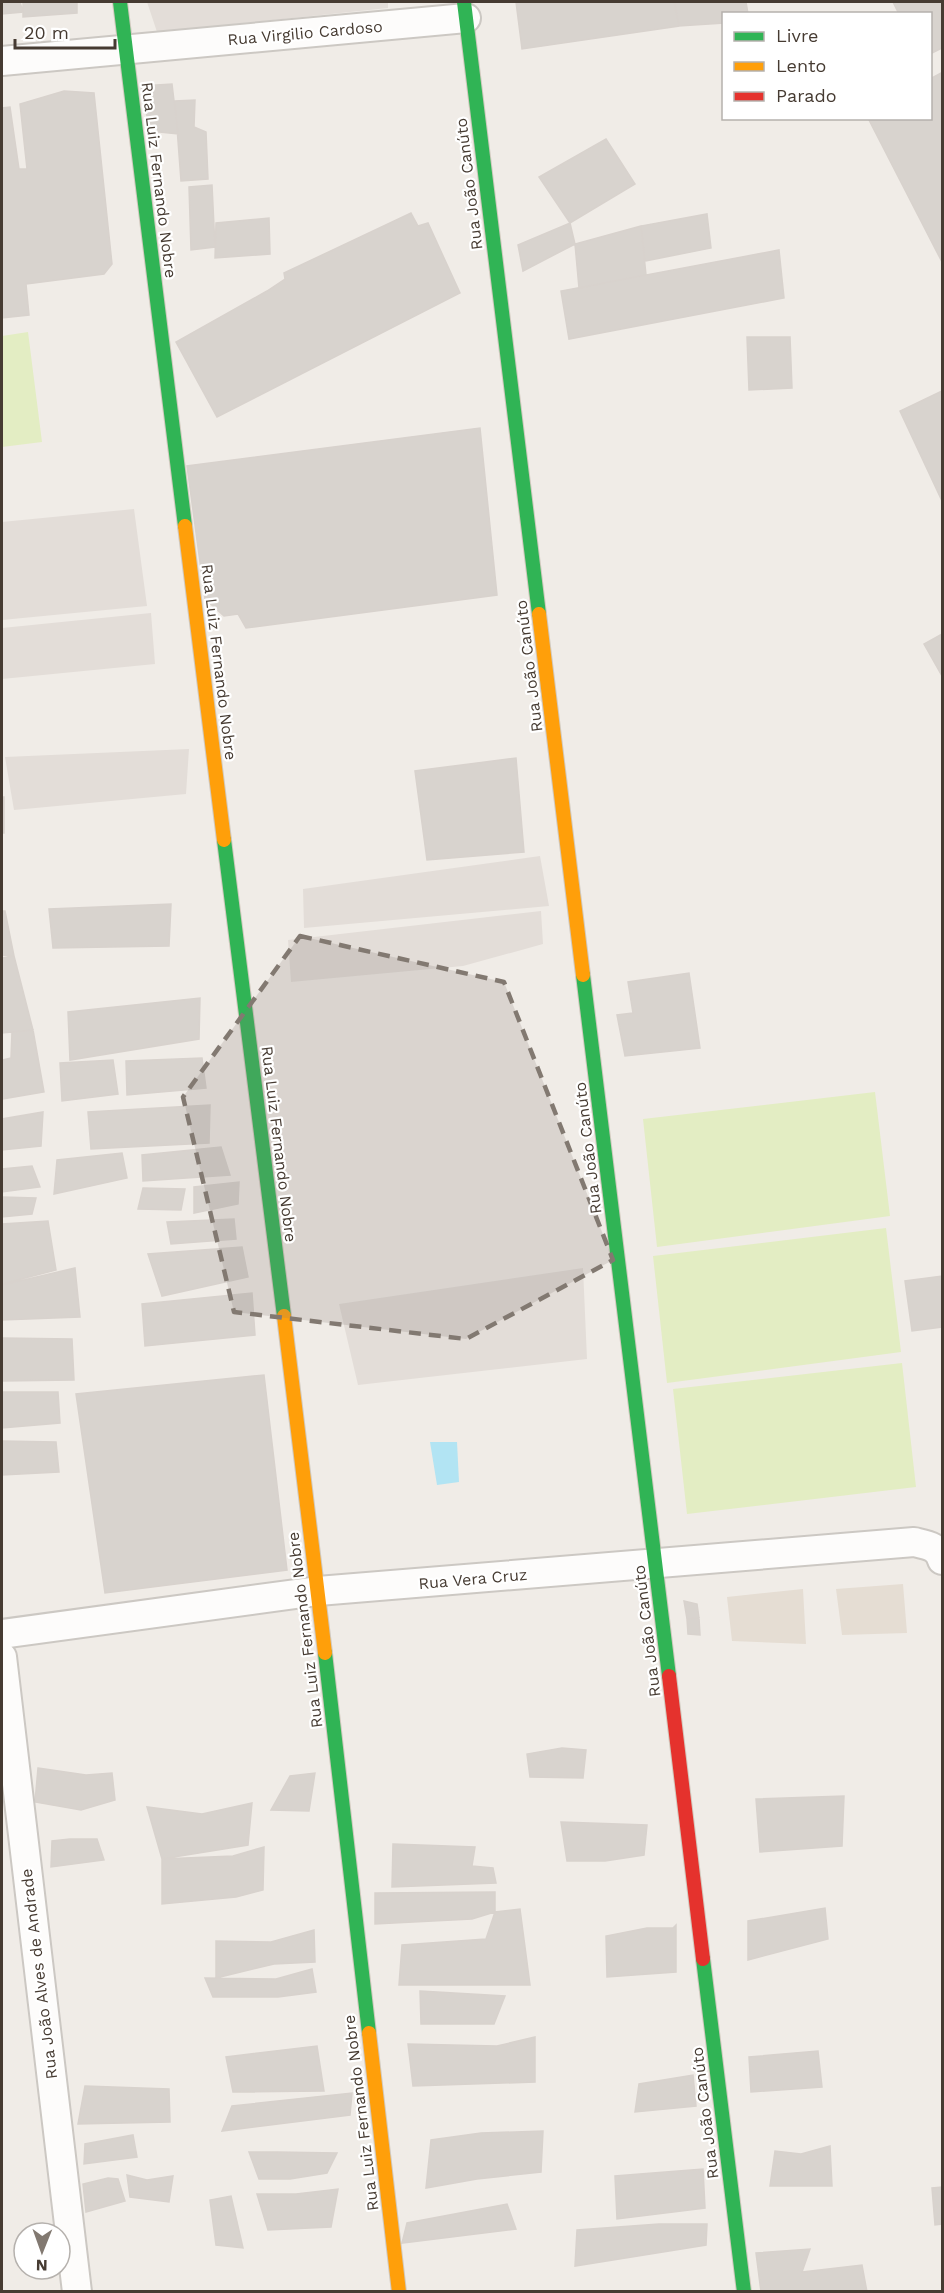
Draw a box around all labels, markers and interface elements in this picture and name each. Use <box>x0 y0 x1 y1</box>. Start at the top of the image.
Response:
scale bar <box>15 12 116 50</box>
legend <box>722 12 932 120</box>
street label: Rua Virgilio Cardoso <box>227 17 383 49</box>
text: 20 m <box>24 22 69 43</box>
text: Livre <box>776 25 818 46</box>
text: Lento <box>776 55 826 76</box>
street label: Rua Luiz Fernando Nobre <box>138 81 180 279</box>
text: Parado <box>776 85 837 106</box>
street label: Rua João Canúto <box>451 117 487 251</box>
street label: Rua Luiz Fernando Nobre <box>198 563 240 761</box>
street label: Rua João Canúto <box>511 599 547 733</box>
street label: Rua Luiz Fernando Nobre <box>258 1045 300 1243</box>
street label: Rua João Canúto <box>570 1081 606 1215</box>
street label: Rua Luiz Fernando Nobre <box>284 1531 326 1729</box>
street label: Rua João Canúto <box>629 1564 665 1698</box>
street label: Rua Vera Cruz <box>418 1565 528 1593</box>
street label: Rua João Alves de Andrade <box>17 1868 61 2080</box>
street label: Rua Luiz Fernando Nobre <box>340 2014 382 2212</box>
street label: Rua João Canúto <box>687 2046 723 2180</box>
north arrow <box>12 2221 72 2281</box>
text: N <box>36 2256 48 2275</box>

